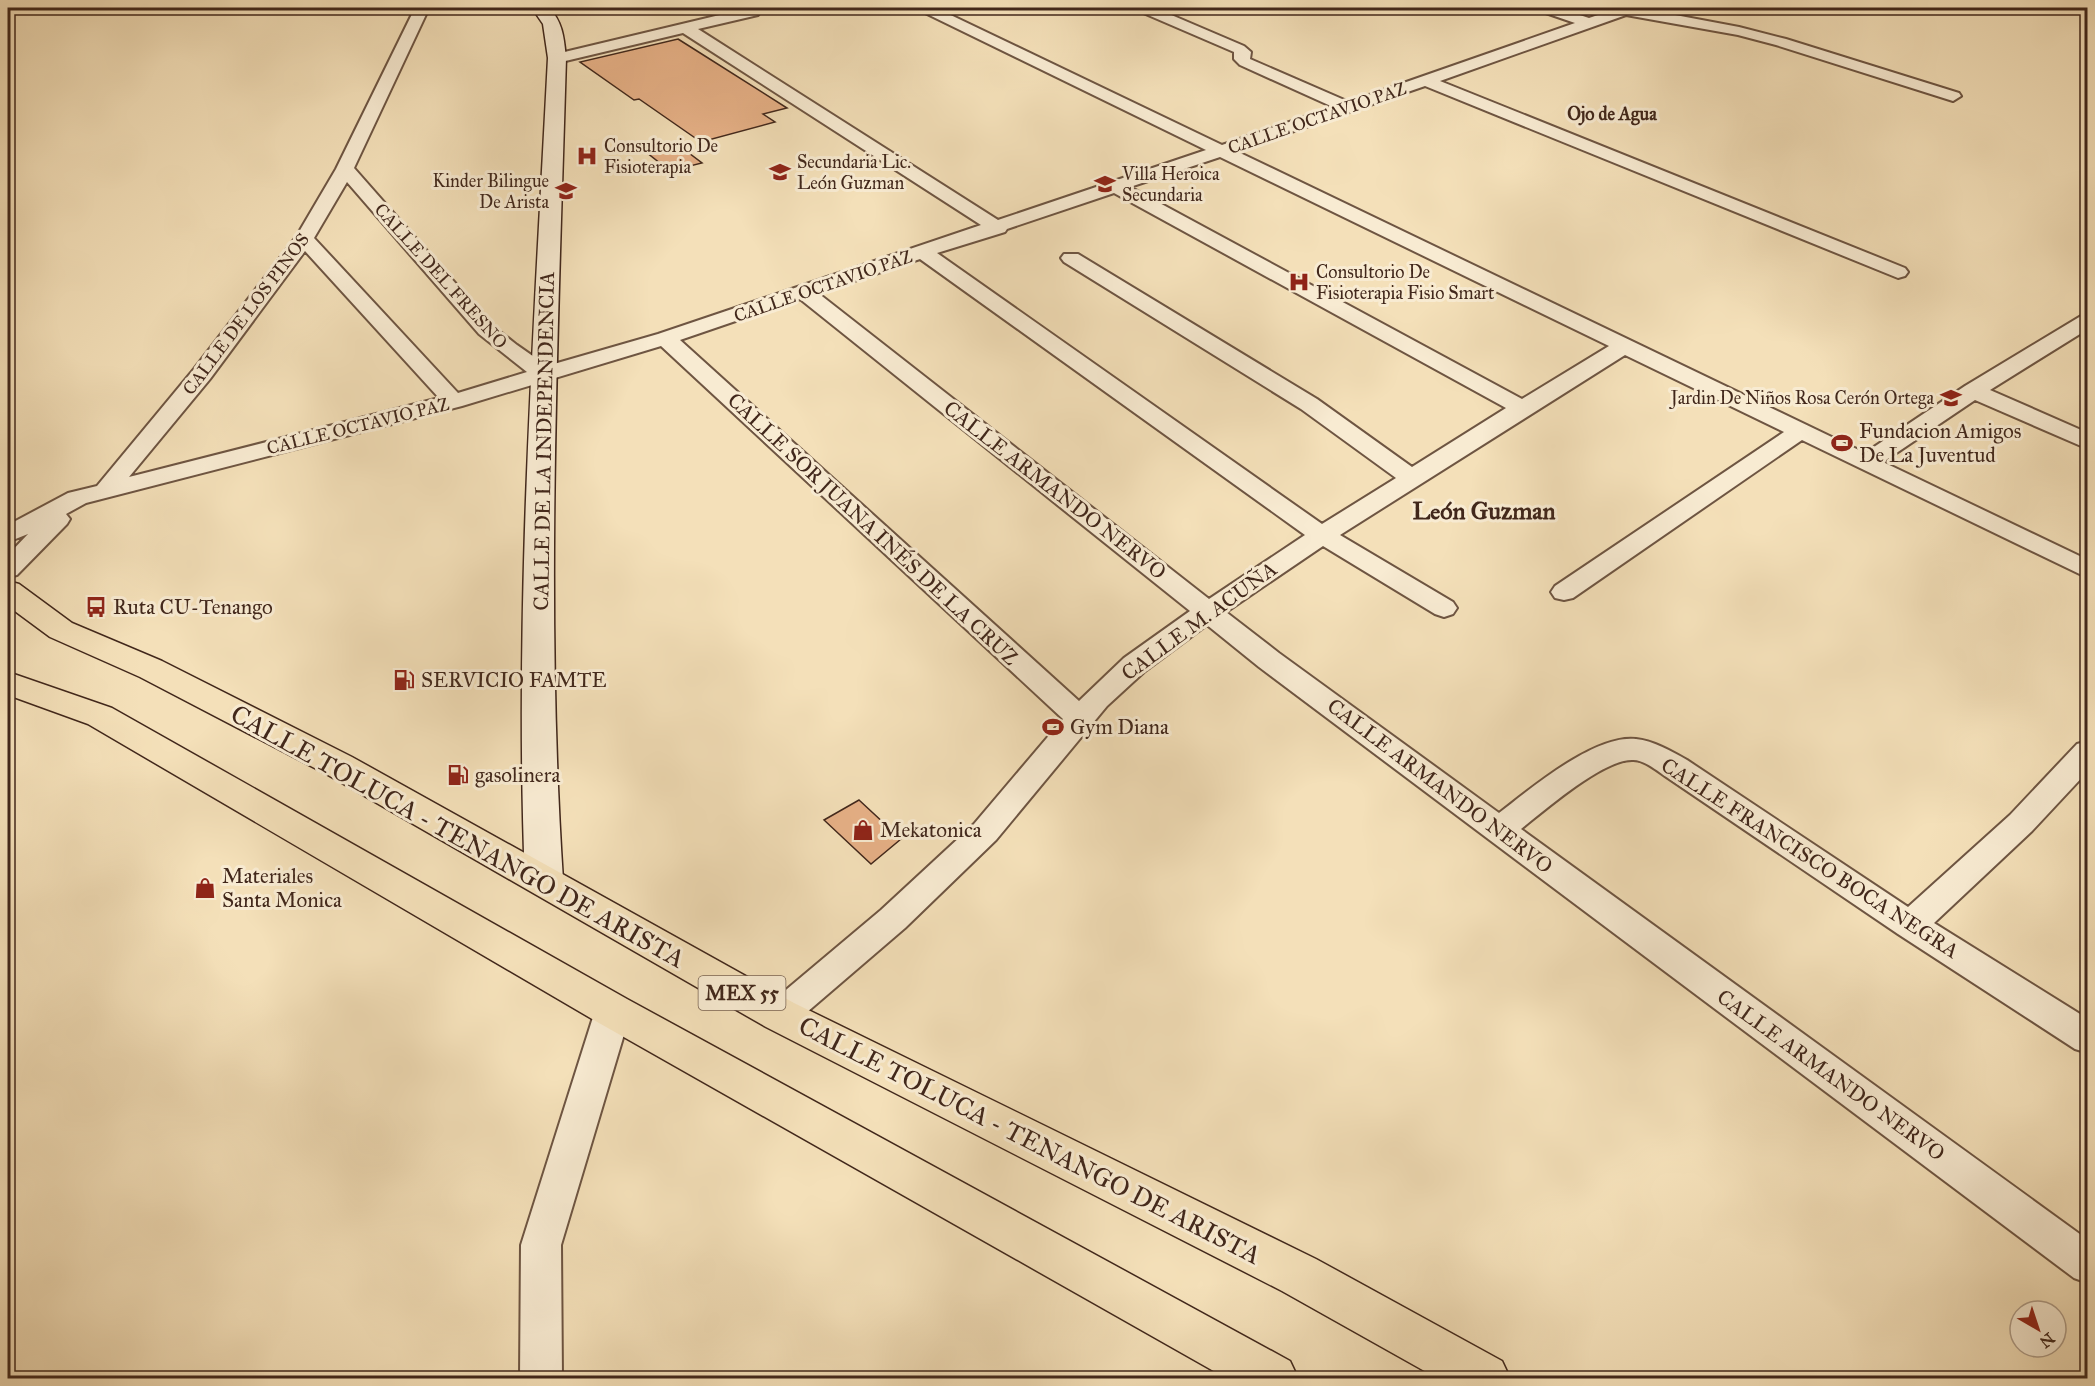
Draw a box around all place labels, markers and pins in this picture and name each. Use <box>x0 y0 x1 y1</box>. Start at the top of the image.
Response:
place label: Consultorio De Fisioterapia <box>604 135 718 178</box>
hospital icon: Consultorio De Fisioterapia <box>575 144 599 168</box>
place label: Secundaria Lic. León Guzman <box>797 151 911 194</box>
school or university icon: Secundaria Lic. León Guzman <box>768 160 792 184</box>
place label: Villa Heroica Secundaria <box>1121 163 1220 206</box>
place label: Kinder Bilingue De Arista <box>432 170 549 213</box>
school or university icon: Villa Heroica Secundaria <box>1093 172 1117 196</box>
school or university icon: Kinder Bilingue De Arista <box>554 179 578 203</box>
place label: Consultorio De Fisioterapia Fisio Smart <box>1316 261 1495 304</box>
hospital icon: Consultorio De Fisioterapia Fisio Smart <box>1287 270 1311 294</box>
school or university icon: Jardin De Niños Rosa Cerón Ortega <box>1939 386 1963 410</box>
place label: Jardin De Niños Rosa Cerón Ortega <box>1669 387 1934 410</box>
place label: Fundacion Amigos De La Juventud <box>1859 418 2021 468</box>
sports icon: Fundacion Amigos De La Juventud <box>1830 431 1854 455</box>
place label: Ruta CU-Tenango <box>113 594 273 620</box>
bus stop icon: Ruta CU-Tenango <box>84 595 108 619</box>
place label: SERVICIO FAMTE <box>421 667 607 693</box>
fuel station icon: SERVICIO FAMTE <box>392 668 416 692</box>
place label: Gym Diana <box>1070 714 1169 740</box>
sports icon: Gym Diana <box>1041 715 1065 739</box>
place label: gasolinera <box>475 762 560 788</box>
fuel station icon: gasolinera <box>446 763 470 787</box>
place label: Mekatonica <box>880 817 982 843</box>
shop icon: Mekatonica <box>851 818 875 842</box>
place label: Materiales Santa Monica <box>222 863 342 913</box>
shop icon: Materiales Santa Monica <box>193 876 217 900</box>

